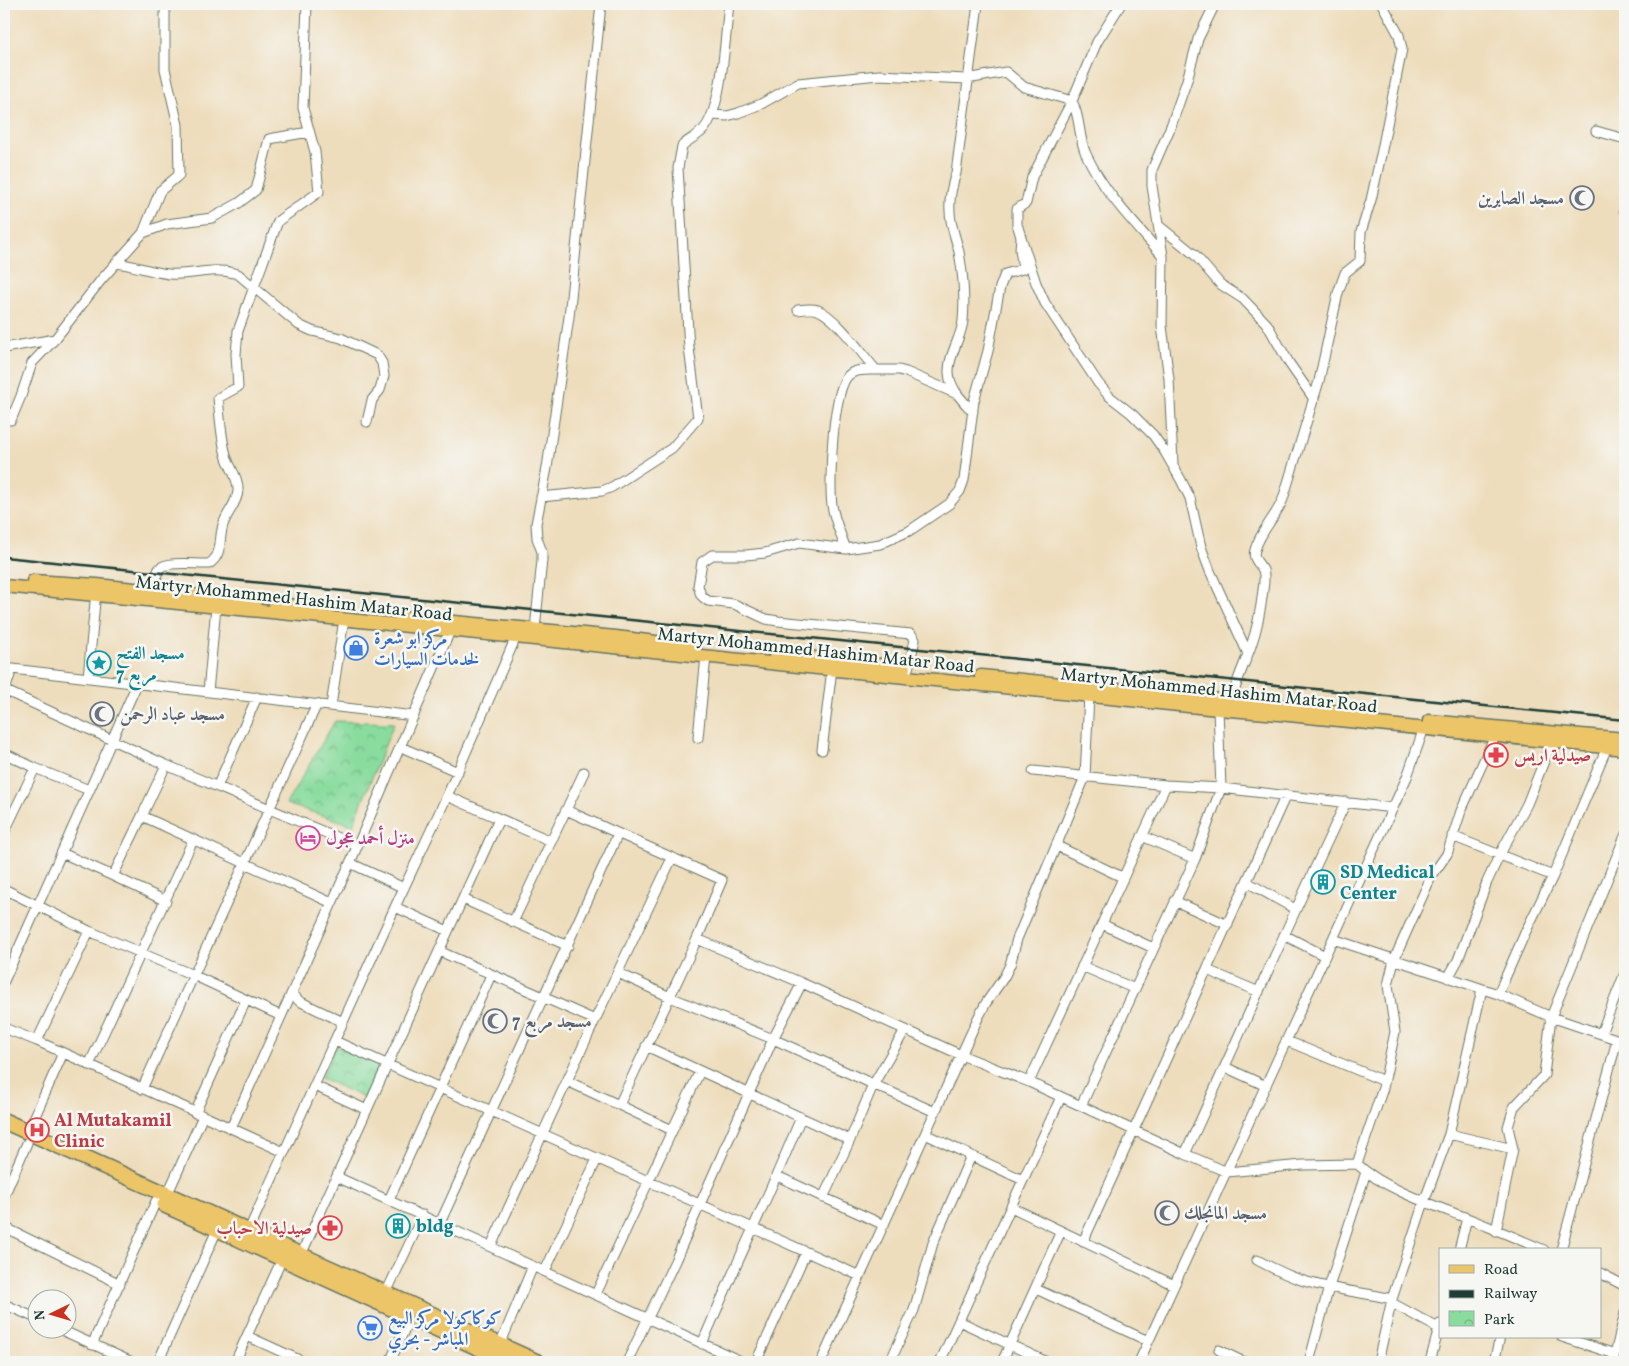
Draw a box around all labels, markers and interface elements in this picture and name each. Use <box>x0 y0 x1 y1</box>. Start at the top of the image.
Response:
mosque icon: مسجد الصابرين <box>1569 185 1595 211</box>
place label: مسجد الصابرين <box>1478 187 1564 212</box>
street label: Martyr Mohammed Hashim Matar Road <box>134 570 454 629</box>
street label: Martyr Mohammed Hashim Matar Road <box>656 622 976 681</box>
place label: مركز ابو شعرة لخدمات السيارات <box>374 627 479 673</box>
shop icon: مركز ابو شعرة لخدمات السيارات <box>343 635 369 661</box>
place label: مسجد الفتح مربع 7 <box>116 642 185 691</box>
place icon: مسجد الفتح مربع 7 <box>86 650 112 676</box>
street label: Martyr Mohammed Hashim Matar Road <box>1059 662 1379 721</box>
mosque icon: مسجد عباد الرحمن <box>89 701 115 727</box>
place label: مسجد عباد الرحمن <box>120 703 225 728</box>
pharmacy icon: صيدلية اريس <box>1483 742 1509 768</box>
place label: صيدلية اريس <box>1514 744 1591 769</box>
hotel icon: منزل أحمد عجول <box>295 825 321 851</box>
place label: منزل أحمد عجول <box>326 825 415 852</box>
place label: SD Medical Center <box>1340 861 1435 907</box>
building icon: SD Medical Center <box>1310 869 1336 895</box>
mosque icon: مسجد مربع 7 <box>482 1008 508 1034</box>
place label: مسجد مربع 7 <box>512 1010 592 1038</box>
place label: Al Mutakamil Clinic <box>54 1109 172 1155</box>
hospital icon: Al Mutakamil Clinic <box>24 1117 50 1143</box>
mosque icon: مسجد المانجلك <box>1154 1200 1180 1226</box>
place label: مسجد المانجلك <box>1184 1202 1267 1227</box>
building icon: bldg <box>385 1213 411 1239</box>
pharmacy icon: صيدلية الاحباب <box>317 1215 343 1241</box>
place label: bldg <box>416 1215 454 1240</box>
place label: صيدلية الاحباب <box>216 1217 312 1242</box>
legend <box>1439 1248 1602 1338</box>
text: Road <box>1484 1260 1518 1281</box>
text: Railway <box>1484 1284 1537 1305</box>
north arrow <box>28 1288 78 1338</box>
place label: كوكاكولا مركز البيع المباشر - بحري <box>388 1307 502 1354</box>
text: N <box>31 1309 50 1321</box>
text: Park <box>1484 1310 1515 1331</box>
supermarket icon: كوكاكولا مركز البيع المباشر - بحري <box>357 1315 383 1341</box>

